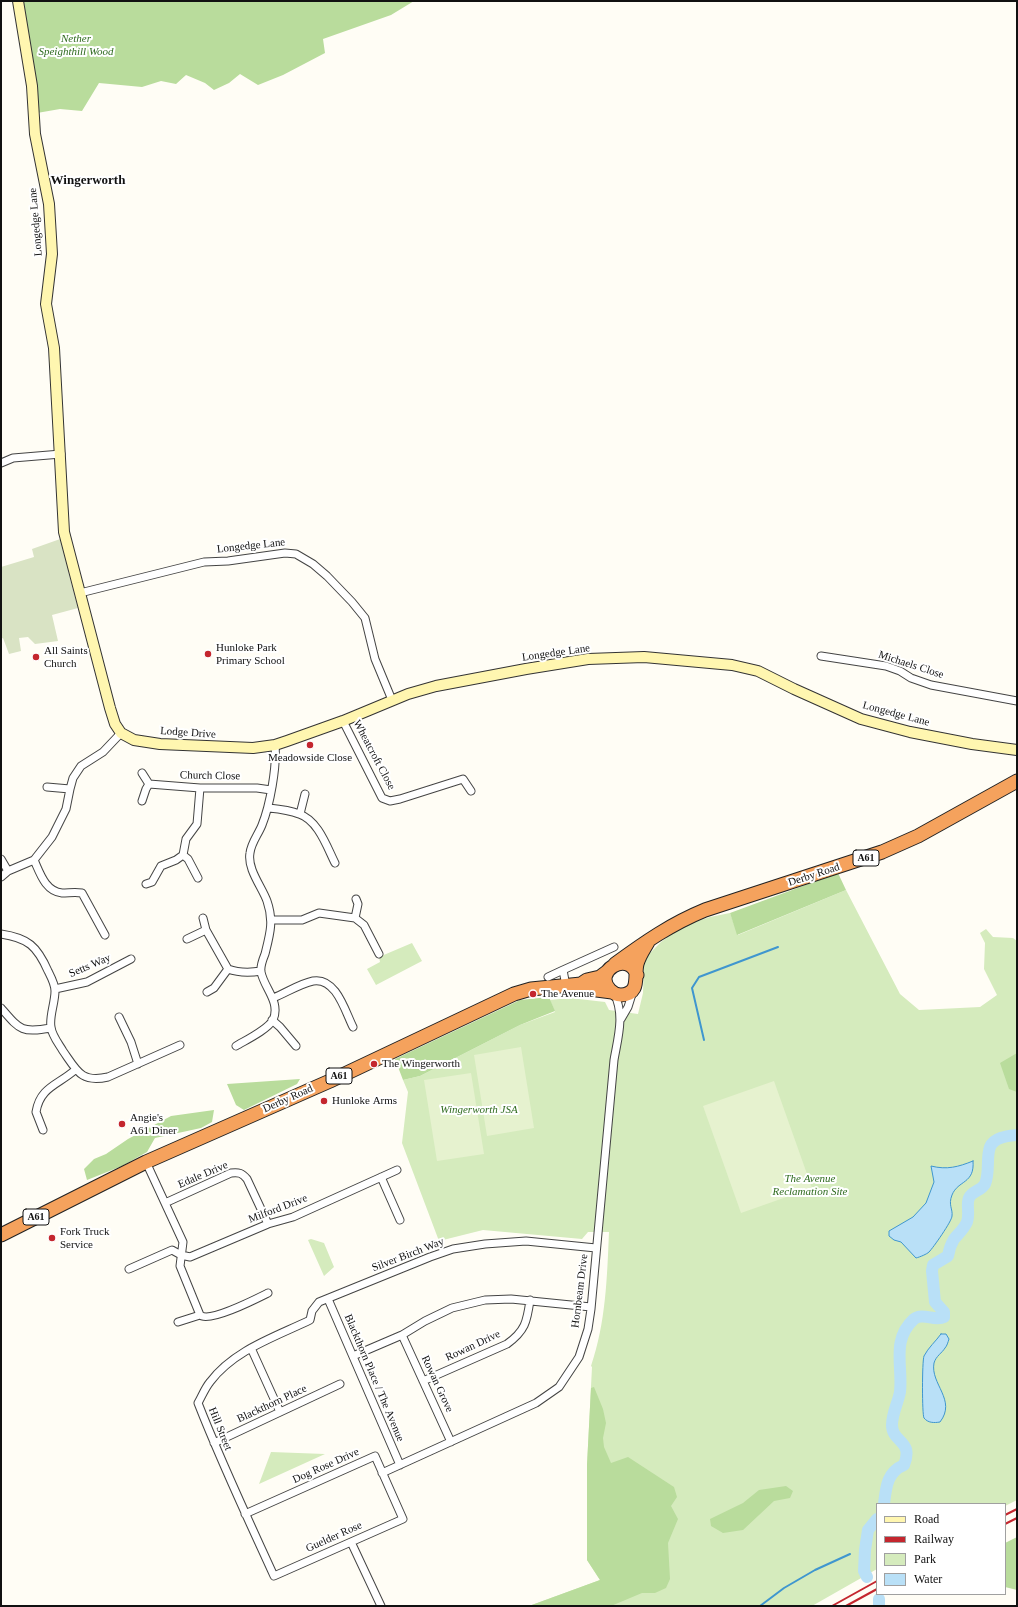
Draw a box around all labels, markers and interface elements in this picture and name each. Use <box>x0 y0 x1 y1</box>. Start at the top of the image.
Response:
park label: Nether Speighthill Wood <box>38 32 114 58</box>
district label: Wingerworth <box>51 173 125 189</box>
street label: Longedge Lane <box>26 187 46 257</box>
street label: Longedge Lane <box>216 536 286 556</box>
place label: Hunloke Park Primary School <box>216 641 285 667</box>
street label: Longedge Lane <box>521 642 591 664</box>
place label: All Saints Church <box>44 644 88 670</box>
street label: Michaels Close <box>877 648 945 682</box>
marker: Hunloke Park Primary School <box>203 649 213 659</box>
marker: All Saints Church <box>31 652 41 662</box>
street label: Longedge Lane <box>861 699 931 729</box>
street label: Wheatcroft Close <box>350 718 398 792</box>
street label: Lodge Drive <box>160 724 216 742</box>
marker: Meadowside Close <box>305 740 315 750</box>
place label: Meadowside Close <box>268 751 352 765</box>
street label: Church Close <box>180 769 240 783</box>
road number: A61 <box>853 850 879 866</box>
street label: Derby Road <box>787 860 841 890</box>
street label: Setts Way <box>67 951 113 981</box>
place label: The Avenue <box>541 987 594 1001</box>
marker: The Avenue <box>528 989 538 999</box>
place label: The Wingerworth <box>382 1057 460 1071</box>
marker: The Wingerworth <box>369 1059 379 1069</box>
road number: A61 <box>326 1068 352 1084</box>
street label: Derby Road <box>261 1082 315 1116</box>
place label: Hunloke Arms <box>332 1094 397 1108</box>
marker: Hunloke Arms <box>319 1096 329 1106</box>
park label: Wingerworth JSA <box>440 1103 518 1117</box>
place label: Angie's A61 Diner <box>130 1111 177 1137</box>
marker: Angie's A61 Diner <box>117 1119 127 1129</box>
street label: Edale Drive <box>176 1159 230 1191</box>
park label: The Avenue Reclamation Site <box>773 1172 847 1198</box>
street label: Milford Drive <box>247 1192 309 1226</box>
road number: A61 <box>23 1209 49 1225</box>
place label: Fork Truck Service <box>60 1225 109 1251</box>
marker: Fork Truck Service <box>47 1233 57 1243</box>
street label: Silver Birch Way <box>370 1235 446 1275</box>
street label: Hornbeam Drive <box>569 1253 591 1329</box>
street label: Blackthorn Place / The Avenue <box>341 1312 407 1444</box>
street label: Rowan Drive <box>443 1328 503 1364</box>
street label: Rowan Grove <box>418 1353 456 1415</box>
street label: Blackthorn Place <box>235 1382 309 1426</box>
street label: Hill Street <box>205 1405 235 1453</box>
street label: Dog Rose Drive <box>291 1445 361 1487</box>
legend <box>876 1503 1006 1595</box>
text: Road <box>914 1512 939 1526</box>
street label: Guelder Rose <box>304 1519 364 1555</box>
text: Railway <box>914 1532 954 1546</box>
text: Park <box>914 1552 936 1566</box>
text: Water <box>914 1572 942 1586</box>

